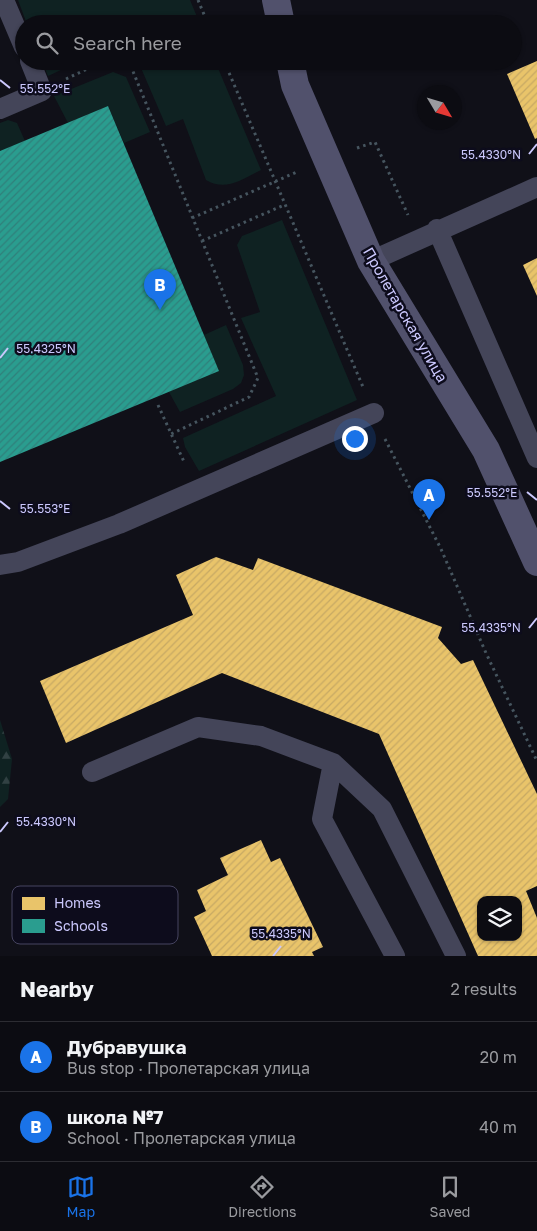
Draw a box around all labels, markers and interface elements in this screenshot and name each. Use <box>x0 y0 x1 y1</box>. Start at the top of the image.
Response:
search box <box>15 15 522 70</box>
icon: search <box>33 29 61 57</box>
text: Search here <box>73 31 182 54</box>
text: 55.552°E <box>20 81 70 96</box>
north arrow <box>417 85 462 130</box>
text: 55.4330°N <box>461 147 521 162</box>
street label: Пролетарская улица <box>360 244 452 385</box>
pin: B <box>144 269 176 310</box>
text: 55.4325°N <box>16 341 76 356</box>
your location <box>342 426 368 452</box>
pin: A <box>413 479 445 520</box>
text: 55.552°E <box>467 485 517 500</box>
text: 55.553°E <box>20 501 70 516</box>
text: 55.4335°N <box>461 620 521 635</box>
text: 55.4330°N <box>16 814 76 829</box>
legend <box>12 886 178 944</box>
text: Homes <box>54 894 101 911</box>
map controls <box>477 896 522 941</box>
button: layers <box>477 896 522 941</box>
text: Schools <box>54 917 108 934</box>
text: 55.4335°N <box>251 926 311 941</box>
text: Nearby <box>20 976 94 1002</box>
text: 2 results <box>451 979 517 999</box>
text: Дубравушка <box>67 1035 186 1058</box>
text: A <box>30 1047 42 1067</box>
text: 20 m <box>480 1047 517 1067</box>
text: Bus stop · Пролетарская улица <box>67 1058 310 1078</box>
text: школа №7 <box>67 1105 163 1128</box>
text: B <box>30 1117 42 1137</box>
text: 40 m <box>479 1117 517 1137</box>
text: School · Пролетарская улица <box>67 1128 296 1148</box>
tab: Map <box>67 1173 95 1220</box>
tab: Directions <box>228 1173 297 1220</box>
tab: Saved <box>430 1173 470 1220</box>

